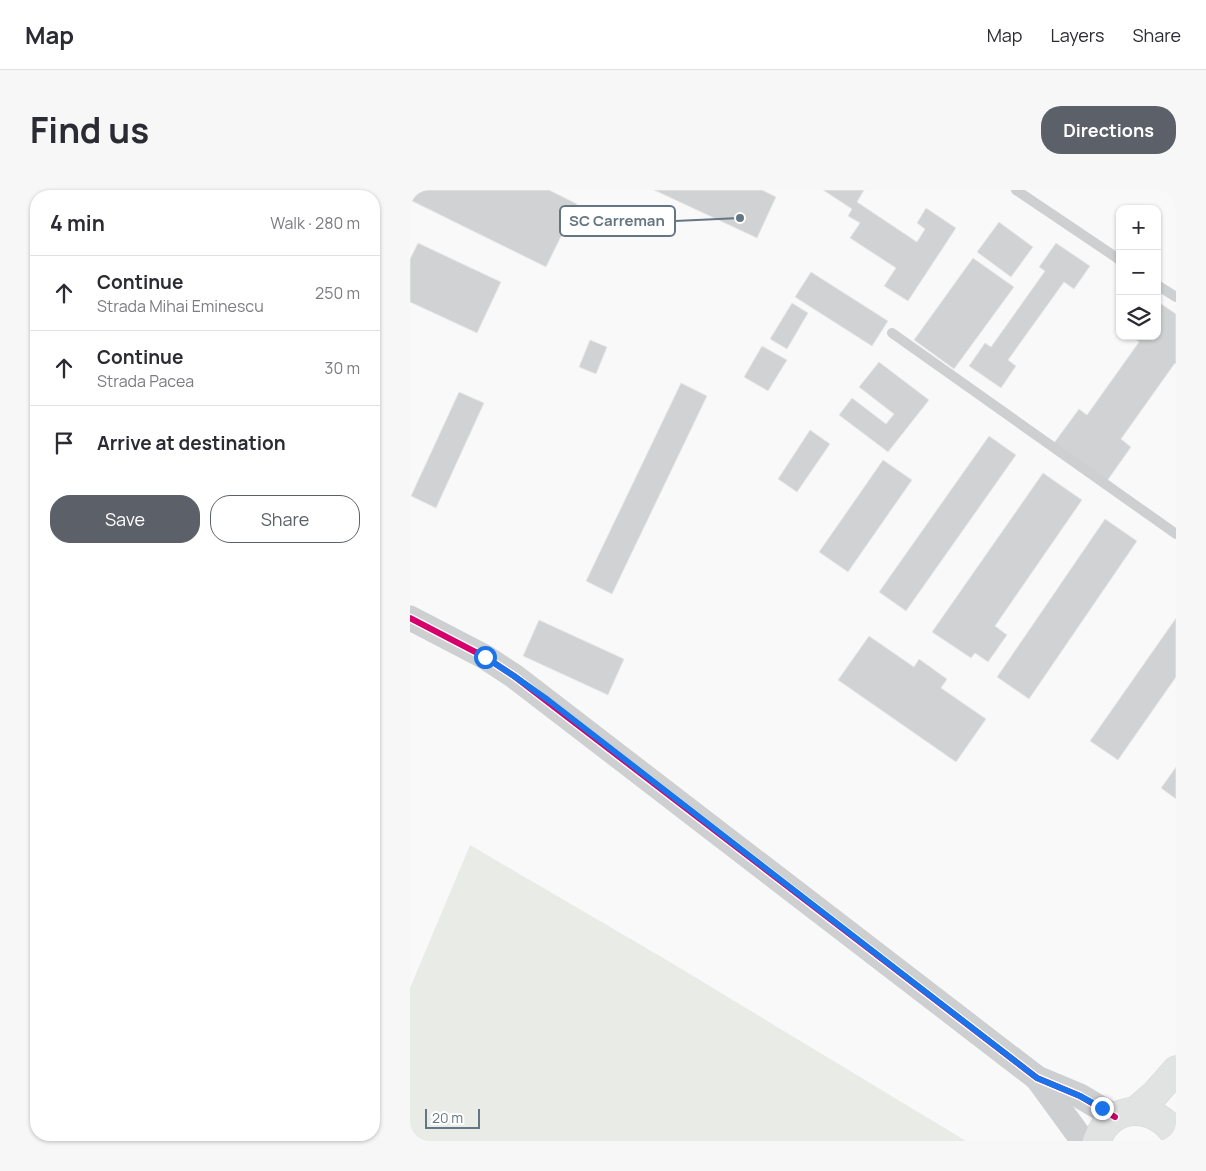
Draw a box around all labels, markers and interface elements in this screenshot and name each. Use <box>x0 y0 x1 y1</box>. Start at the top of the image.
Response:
text: Map <box>25 18 74 51</box>
text: Map <box>987 23 1022 47</box>
text: Layers <box>1050 23 1104 47</box>
text: Share <box>1132 23 1181 47</box>
text: Find us <box>30 106 149 154</box>
button: Directions <box>1041 106 1176 154</box>
map controls <box>1116 205 1161 340</box>
button: + <box>1116 205 1161 250</box>
callout: SC Carreman <box>560 206 675 236</box>
text: 4 min <box>50 209 105 237</box>
text: SC Carreman <box>569 210 665 231</box>
text: Walk · 280 m <box>270 212 360 234</box>
button: − <box>1116 250 1161 295</box>
text: Continue <box>97 269 183 295</box>
icon: ahead <box>50 279 78 307</box>
text: 250 m <box>315 282 360 304</box>
text: Strada Mihai Eminescu <box>97 295 264 317</box>
button: layers <box>1116 295 1161 340</box>
text: Continue <box>97 344 183 370</box>
icon: ahead <box>50 354 78 382</box>
text: 30 m <box>325 357 360 379</box>
text: Strada Pacea <box>97 370 194 392</box>
icon: arrive <box>50 429 78 457</box>
text: Arrive at destination <box>97 430 286 456</box>
button: Save <box>50 495 200 543</box>
button: Share <box>210 495 360 543</box>
route start <box>474 646 497 669</box>
route end <box>1091 1097 1114 1120</box>
scale bar <box>425 1106 480 1129</box>
text: 20 m <box>432 1108 463 1127</box>

